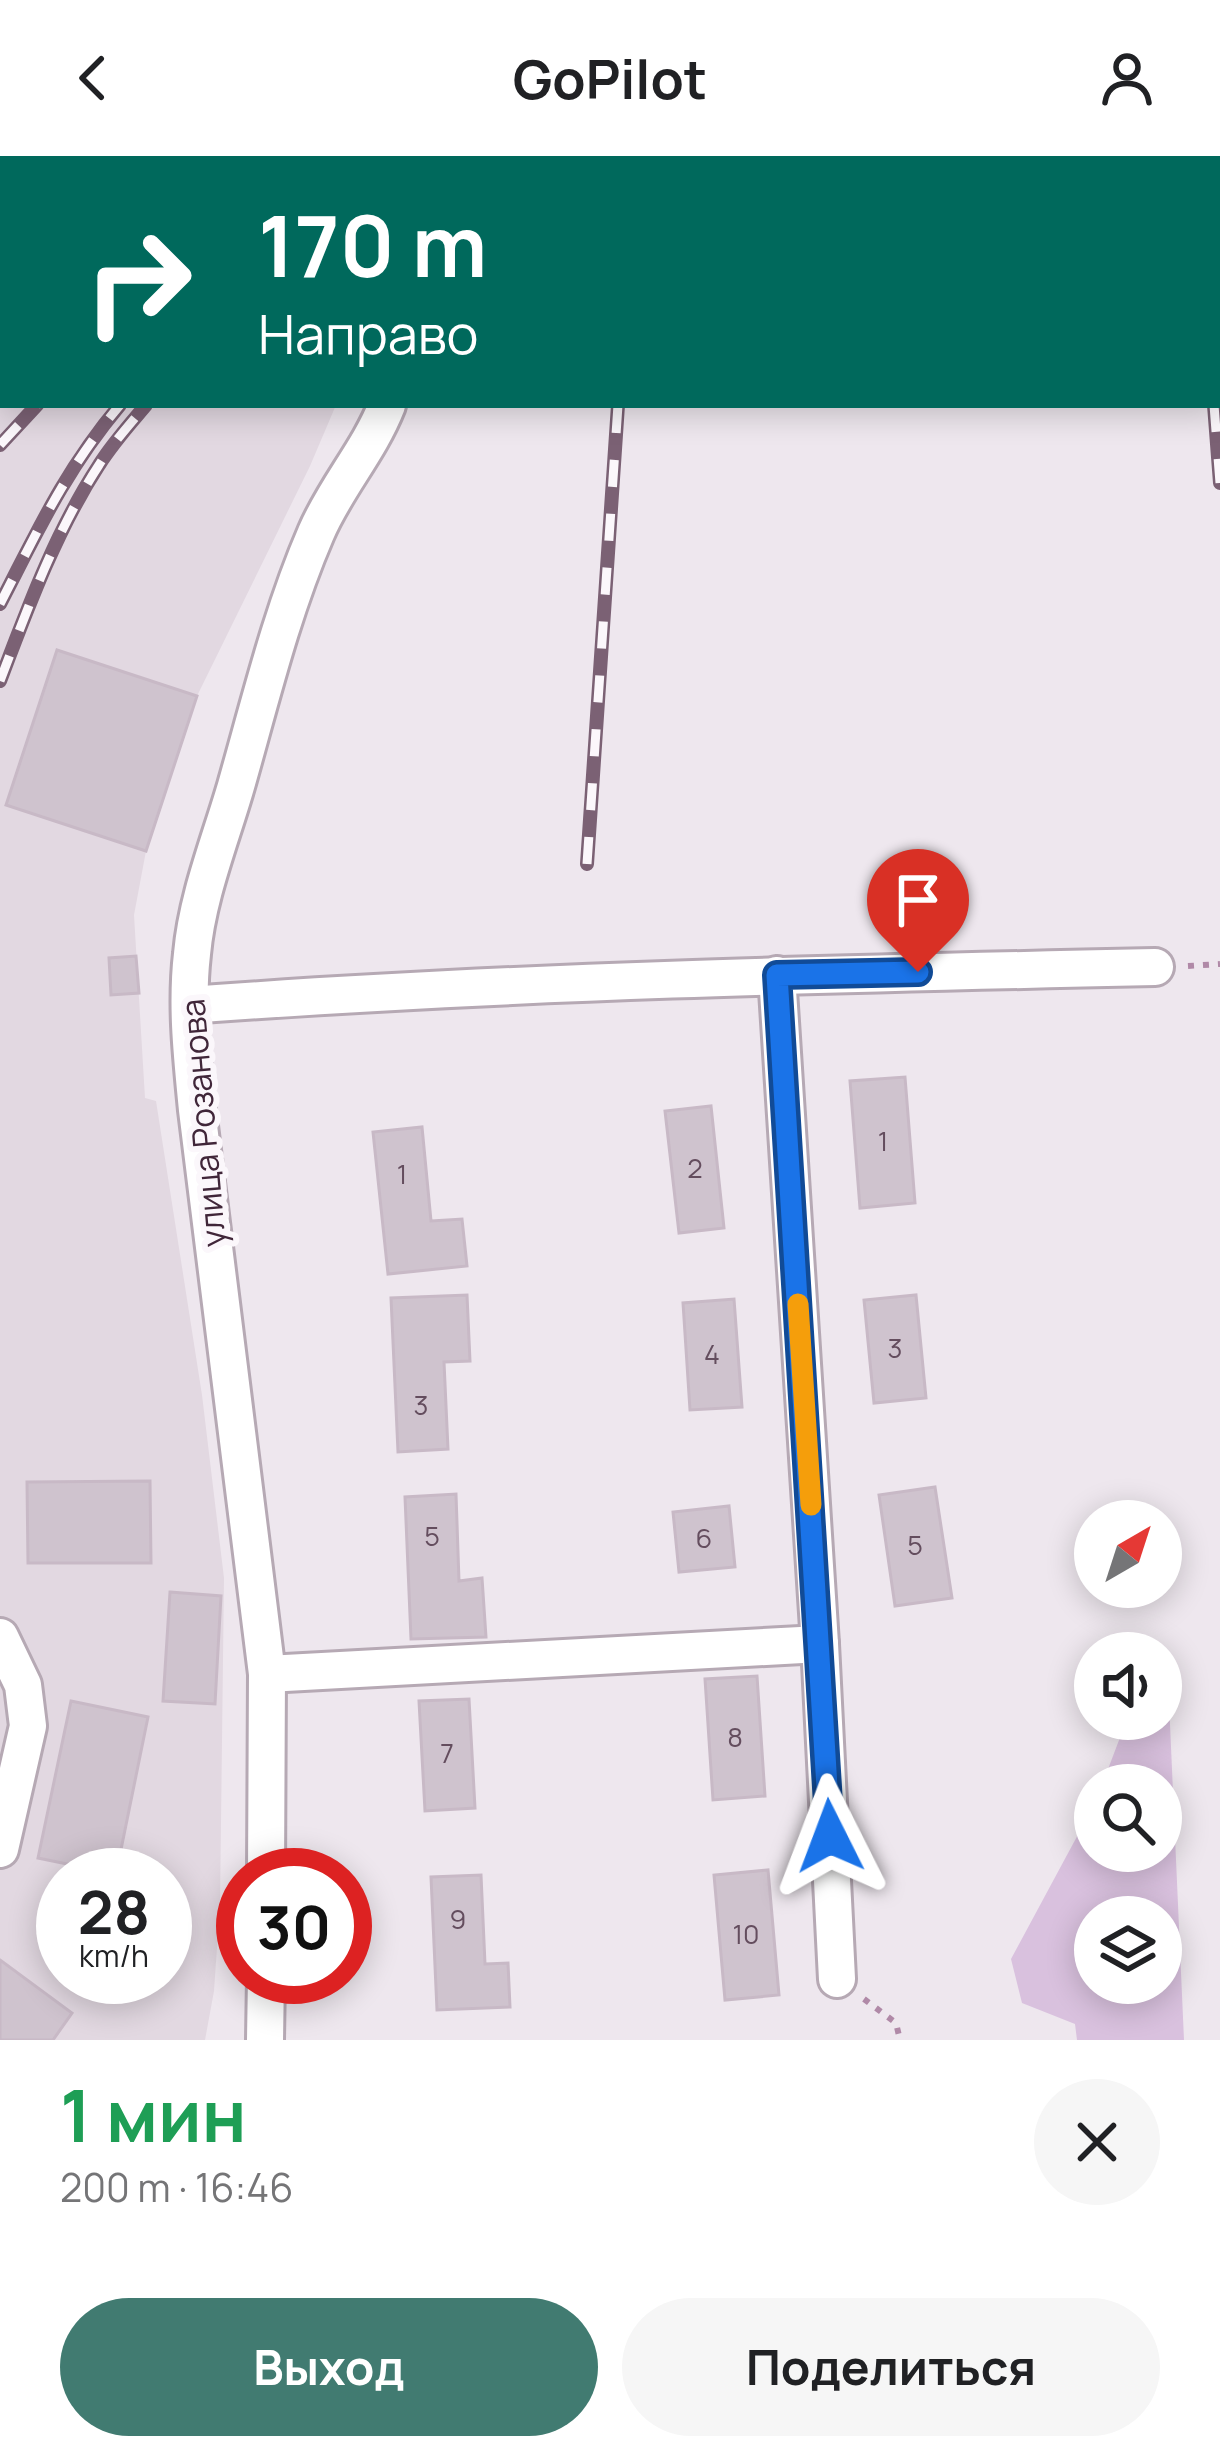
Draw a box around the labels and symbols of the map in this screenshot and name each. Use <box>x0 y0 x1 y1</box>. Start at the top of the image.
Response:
pin <box>867 849 969 972</box>
street label: улица Розанова <box>169 997 236 1249</box>
house number: 1 <box>878 1122 888 1159</box>
house number: 2 <box>687 1149 703 1186</box>
house number: 1 <box>397 1155 407 1192</box>
house number: 3 <box>888 1329 902 1366</box>
house number: 4 <box>704 1335 720 1372</box>
house number: 3 <box>414 1386 428 1423</box>
north arrow <box>1074 1500 1182 1608</box>
house number: 5 <box>424 1517 440 1554</box>
house number: 6 <box>696 1519 712 1556</box>
house number: 5 <box>907 1526 923 1563</box>
house number: 8 <box>727 1718 743 1755</box>
house number: 7 <box>440 1734 454 1771</box>
position arrow <box>767 1773 893 1899</box>
speed limit sign: 30 <box>216 1848 372 2004</box>
house number: 9 <box>450 1900 466 1937</box>
house number: 10 <box>733 1915 760 1952</box>

